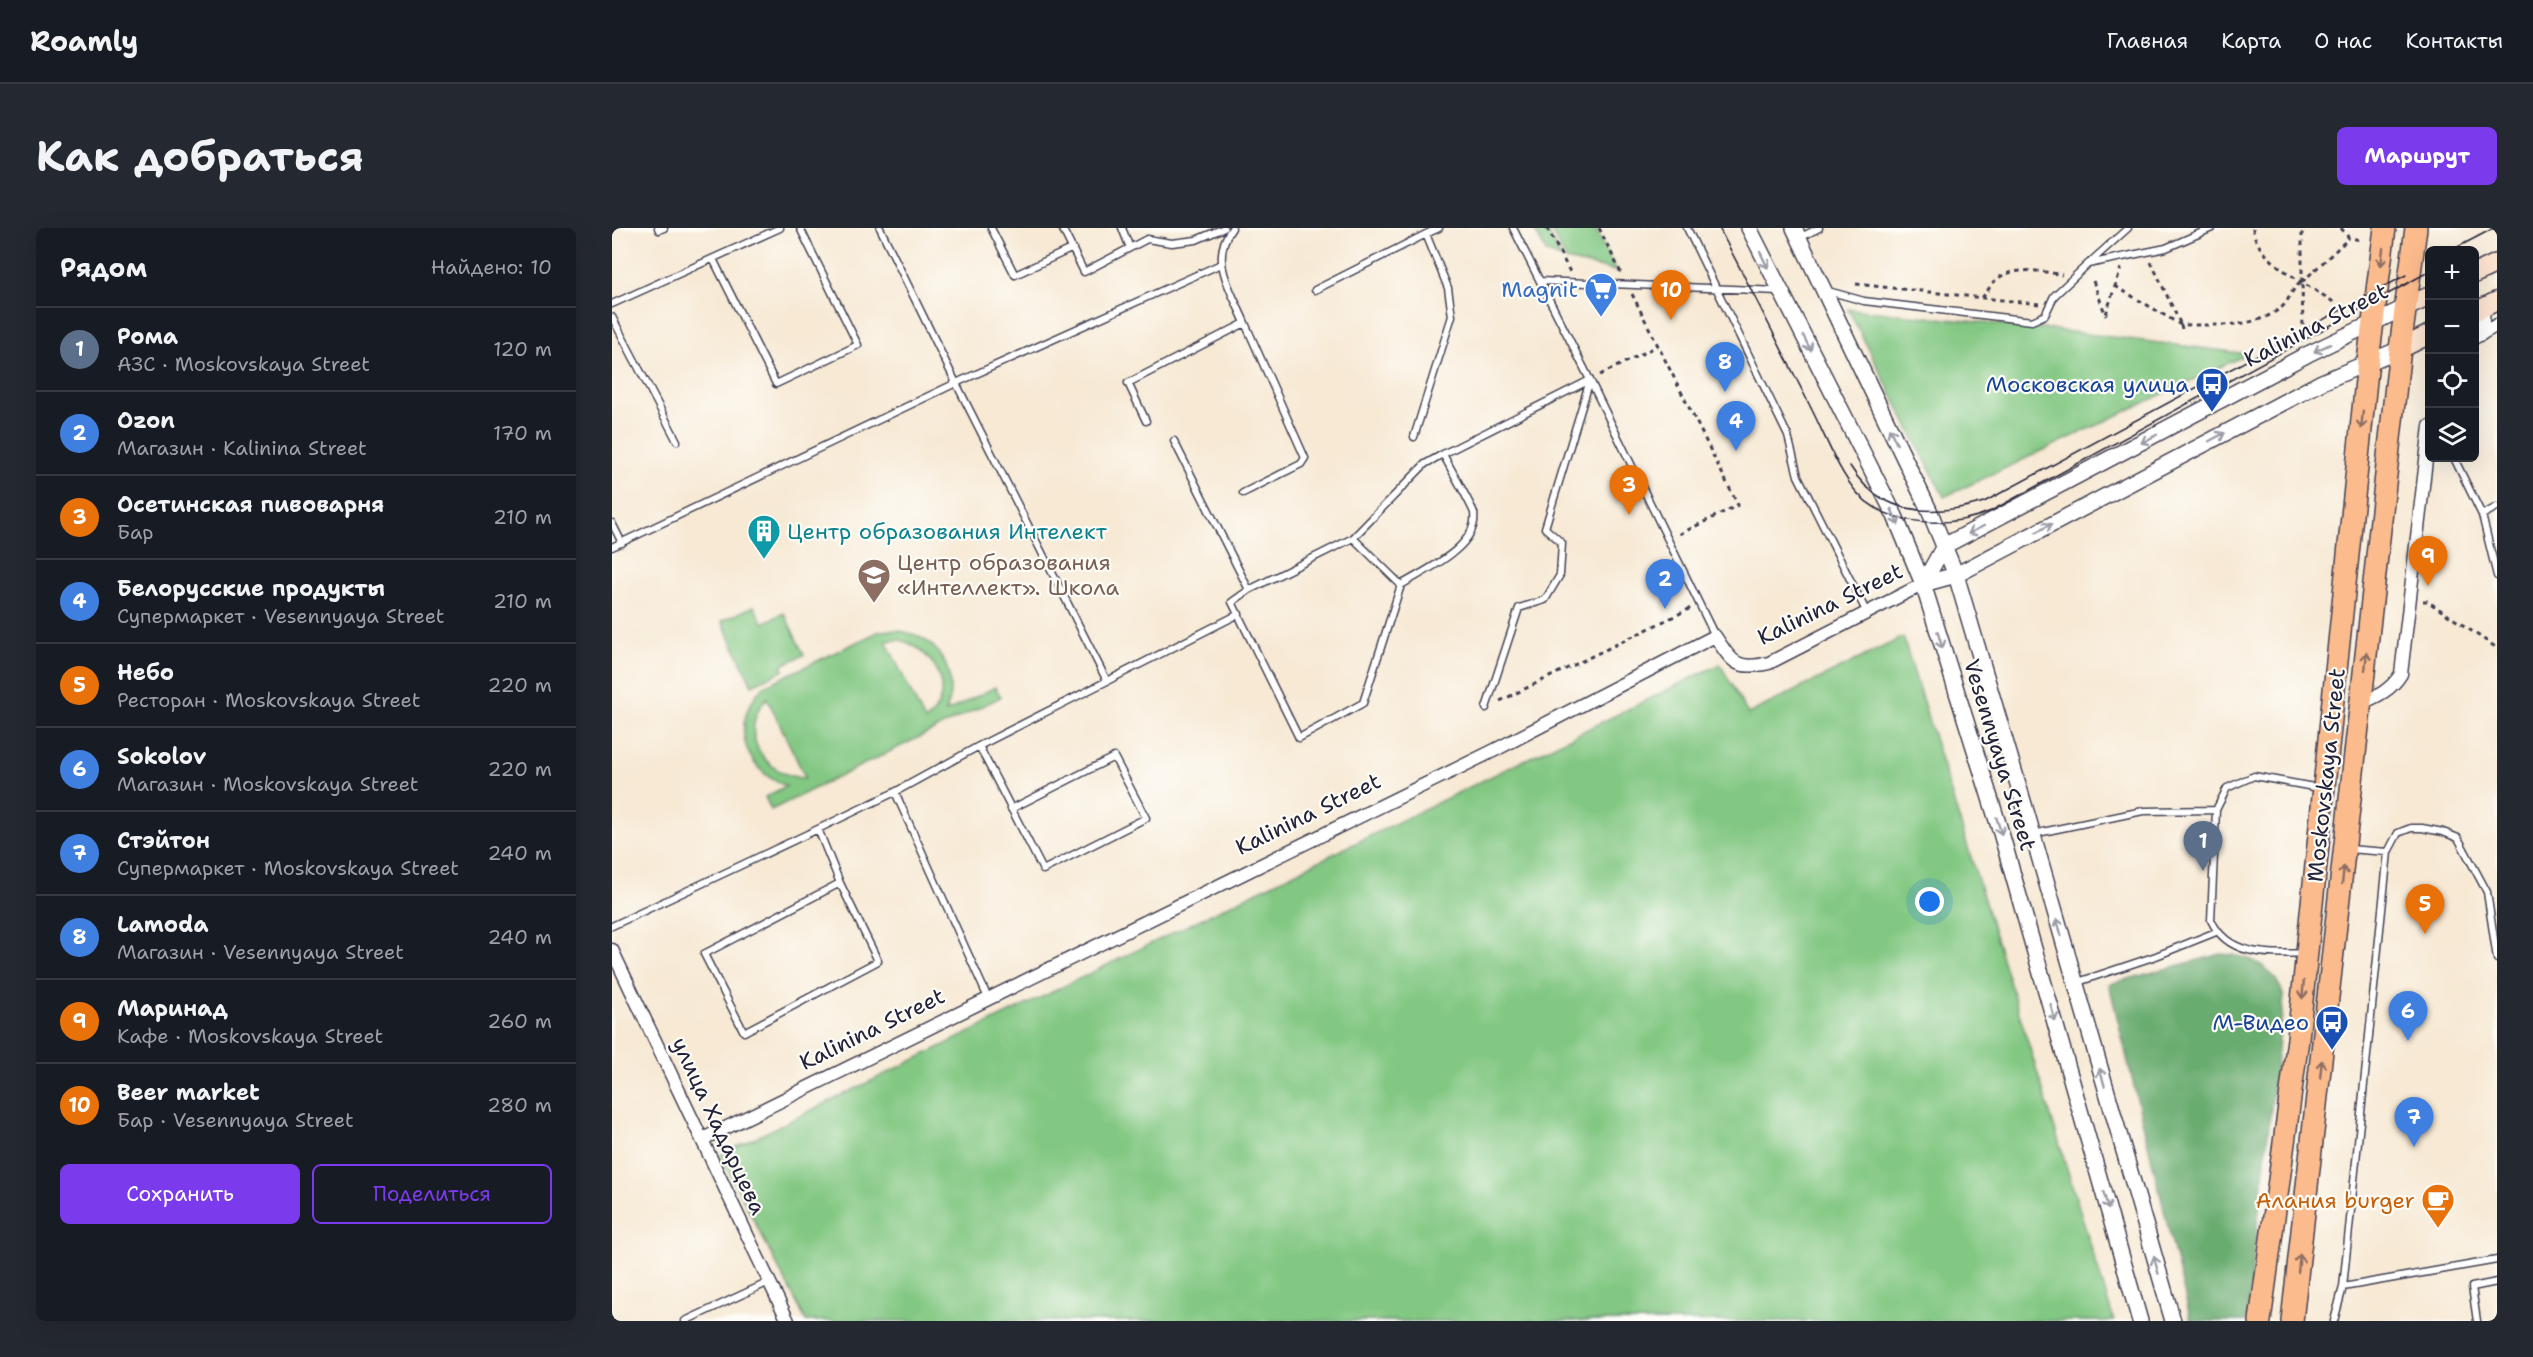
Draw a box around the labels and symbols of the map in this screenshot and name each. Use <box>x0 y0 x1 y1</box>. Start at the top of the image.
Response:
one-way arrow <box>2376 247 2387 267</box>
one-way arrow <box>1759 250 1771 268</box>
pin: 10 <box>1652 270 1690 320</box>
supermarket icon: Magnit <box>1583 271 1619 318</box>
place label: Magnit <box>1501 275 1578 304</box>
street label: Kalinina Street <box>2239 276 2393 374</box>
one-way arrow <box>1801 334 1813 352</box>
pin: 8 <box>1706 342 1744 392</box>
one-way arrow <box>2313 343 2331 355</box>
bus stop icon: Московская улица <box>2194 366 2230 413</box>
place label: Московская улица <box>1986 370 2189 399</box>
pin: 4 <box>1716 402 1756 451</box>
one-way arrow <box>2356 409 2367 429</box>
one-way arrow <box>1887 427 1899 445</box>
one-way arrow <box>2208 431 2225 443</box>
one-way arrow <box>2140 433 2158 445</box>
pin: 3 <box>1610 466 1648 515</box>
one-way arrow <box>1890 508 1901 526</box>
building icon: Центр образования Интелект <box>746 513 782 560</box>
place label: Центр образования Интелект <box>787 517 1108 546</box>
one-way arrow <box>2035 522 2053 533</box>
one-way arrow <box>1968 524 1986 536</box>
pin: 9 <box>2408 536 2448 586</box>
place label: Центр образования «Интеллект». Школа <box>897 548 1119 602</box>
street label: Kalinina Street <box>1753 556 1907 652</box>
school or university icon: Центр образования «Интеллект». Школа <box>856 557 892 604</box>
pin: 2 <box>1646 560 1684 609</box>
one-way arrow <box>1936 630 1947 649</box>
one-way arrow <box>2361 651 2372 671</box>
street label: Vesennyaya Street <box>1957 656 2043 854</box>
street label: Moskovskaya Street <box>2300 667 2352 883</box>
street label: Kalinina Street <box>1231 766 1385 862</box>
one-way arrow <box>1994 816 2005 835</box>
pin: 1 <box>2184 822 2222 871</box>
one-way arrow <box>2338 866 2349 886</box>
pin: 5 <box>2406 884 2444 934</box>
your location <box>1915 887 1944 916</box>
one-way arrow <box>2053 917 2064 936</box>
one-way arrow <box>2297 979 2308 999</box>
street label: Kalinina Street <box>795 981 949 1077</box>
pin: 6 <box>2388 992 2428 1041</box>
one-way arrow <box>2048 1003 2060 1022</box>
bus stop icon: М-Видео <box>2314 1004 2350 1051</box>
place label: М-Видео <box>2212 1008 2309 1037</box>
street label: улица Хадарцева <box>665 1033 773 1220</box>
one-way arrow <box>2316 1060 2327 1080</box>
one-way arrow <box>2096 1068 2107 1087</box>
pin: 7 <box>2394 1098 2434 1147</box>
cafe icon: Алания burger <box>2420 1182 2456 1229</box>
place label: Алания burger <box>2256 1186 2415 1215</box>
one-way arrow <box>2101 1191 2113 1210</box>
one-way arrow <box>2294 1253 2305 1273</box>
one-way arrow <box>2150 1256 2162 1275</box>

